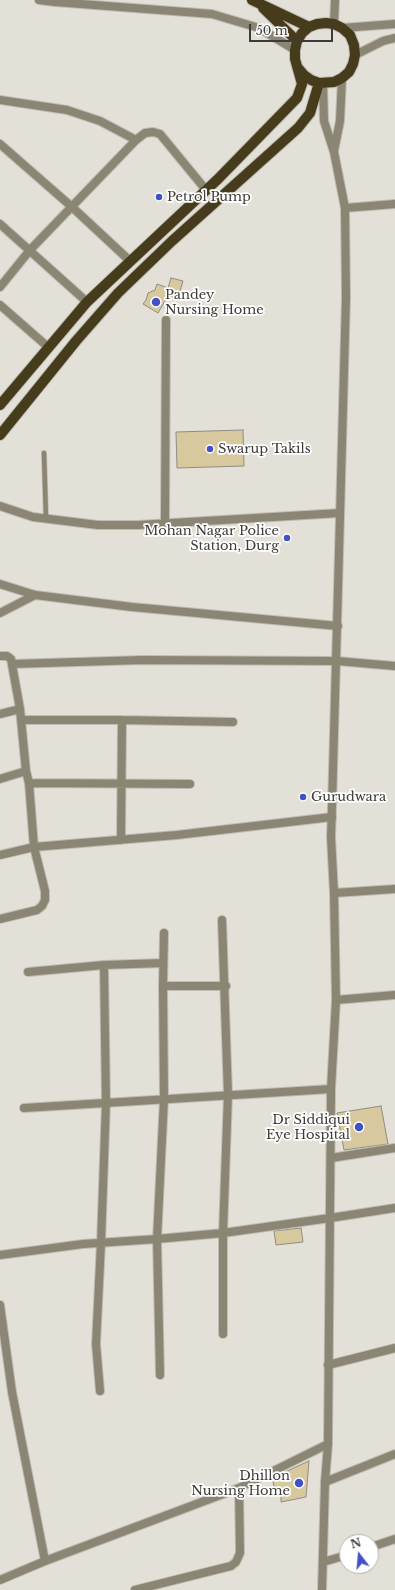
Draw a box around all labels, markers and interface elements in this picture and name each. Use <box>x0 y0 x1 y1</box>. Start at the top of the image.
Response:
scale bar <box>251 16 335 42</box>
text: 50 m <box>256 23 288 38</box>
place label: Petrol Pump <box>167 189 251 205</box>
marker: Petrol Pump <box>154 192 164 202</box>
place label: Pandey Nursing Home <box>165 287 264 318</box>
marker: Pandey Nursing Home <box>150 296 162 308</box>
place label: Swarup Takils <box>218 441 311 457</box>
marker: Swarup Takils <box>205 444 215 454</box>
place label: Mohan Nagar Police Station, Durg <box>144 523 279 554</box>
marker: Mohan Nagar Police Station, Durg <box>282 533 292 543</box>
place label: Gurudwara <box>311 789 386 805</box>
marker: Gurudwara <box>298 792 308 802</box>
place label: Dr Siddiqui Eye Hospital <box>266 1112 350 1143</box>
marker: Dr Siddiqui Eye Hospital <box>353 1121 365 1133</box>
place label: Dhillon Nursing Home <box>191 1468 290 1499</box>
marker: Dhillon Nursing Home <box>293 1477 305 1489</box>
north arrow <box>339 1534 379 1574</box>
text: N <box>349 1535 363 1552</box>

